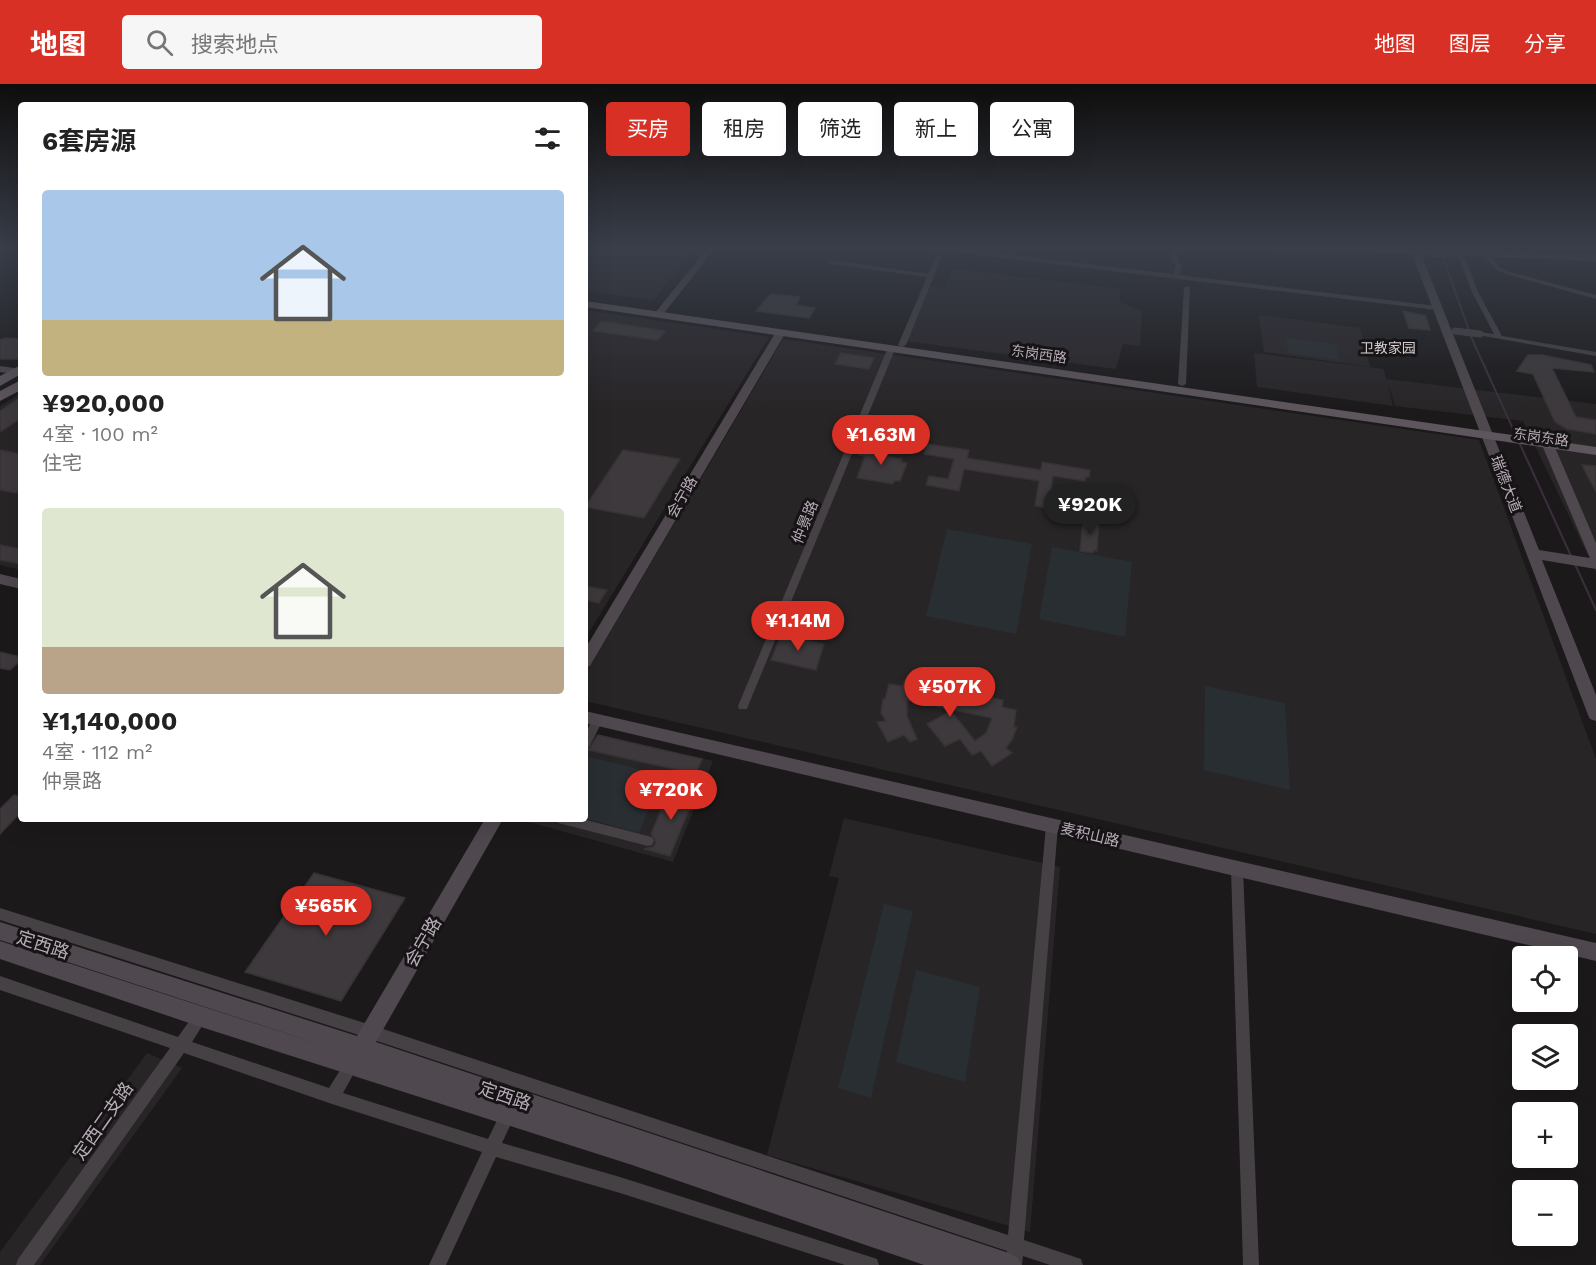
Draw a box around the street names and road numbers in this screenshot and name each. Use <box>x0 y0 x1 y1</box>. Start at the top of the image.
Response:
street label: 东岗西路 <box>1010 342 1068 366</box>
street label: 东岗东路 <box>1512 425 1570 449</box>
street label: 瑞德大道 <box>1487 453 1525 515</box>
street label: 会宁路 <box>663 473 701 521</box>
street label: 仲景路 <box>788 498 822 546</box>
street label: 麦积山路 <box>1059 819 1121 851</box>
street label: 会宁路 <box>400 913 445 970</box>
street label: 定西路 <box>14 926 72 963</box>
street label: 定西路 <box>476 1077 534 1114</box>
street label: 定西二支路 <box>68 1078 137 1164</box>

